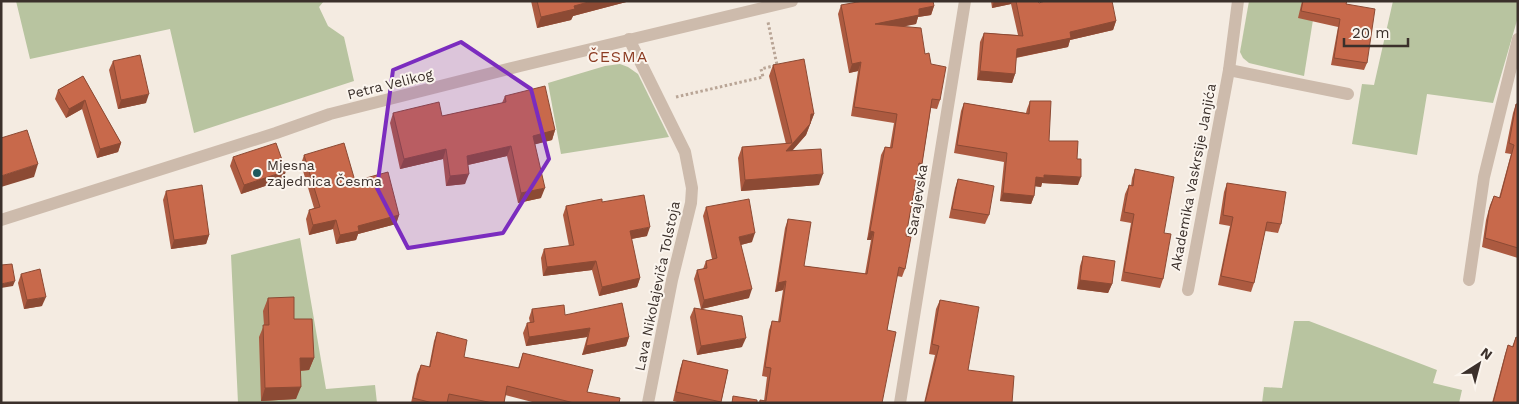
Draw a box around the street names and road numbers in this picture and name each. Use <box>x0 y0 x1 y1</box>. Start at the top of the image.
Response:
street label: Petra Velikog <box>346 66 435 102</box>
street label: Akademika Vaskrsije Janjića <box>1167 82 1219 272</box>
street label: Sarajevska <box>903 163 931 237</box>
street label: Lava Nikolajeviča Tolstoja <box>631 200 683 372</box>

